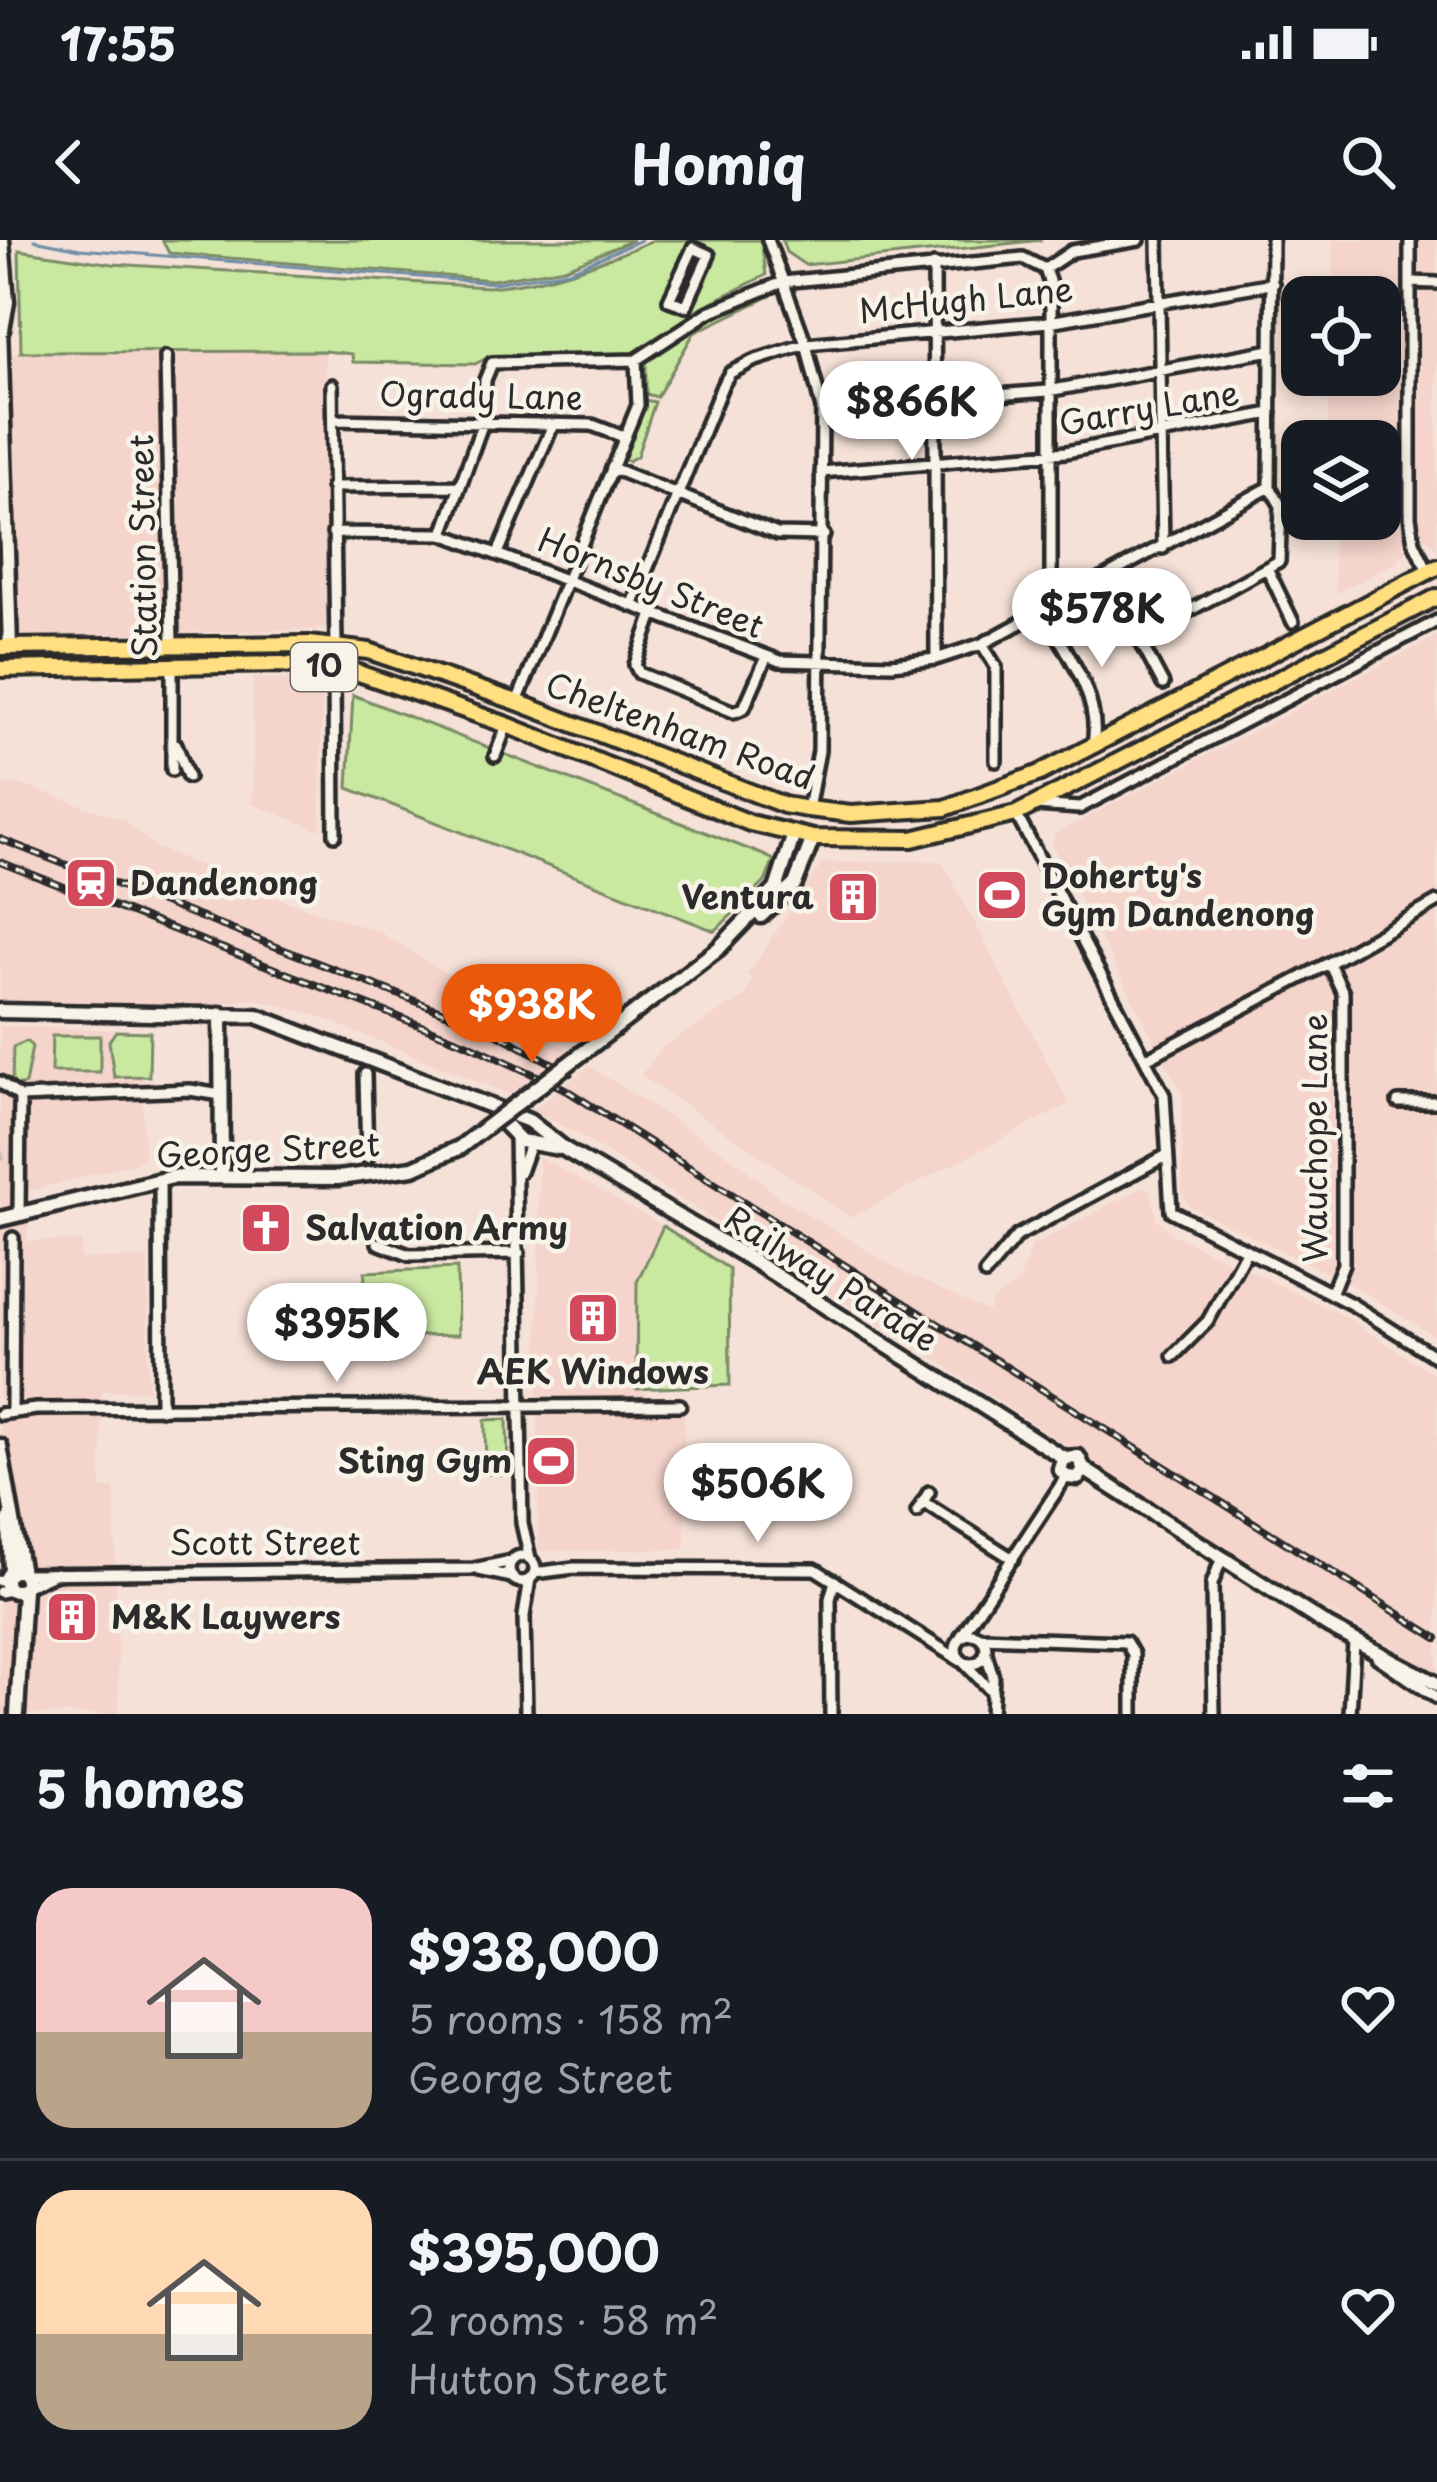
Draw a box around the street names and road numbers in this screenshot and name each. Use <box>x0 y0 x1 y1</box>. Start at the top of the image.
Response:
street label: McHugh Lane <box>856 262 1075 334</box>
street label: Garry Lane <box>1055 366 1243 446</box>
street label: Ogrady Lane <box>379 367 583 421</box>
street label: Station Street <box>114 434 168 658</box>
street label: Hornsby Street <box>531 513 772 649</box>
road number: 10 <box>291 643 357 691</box>
street label: Cheltenham Road <box>539 657 822 801</box>
street label: Wauchope Lane <box>1288 1013 1338 1263</box>
street label: George Street <box>155 1117 381 1179</box>
street label: Railway Parade <box>716 1192 949 1363</box>
street label: Scott Street <box>169 1516 361 1566</box>

